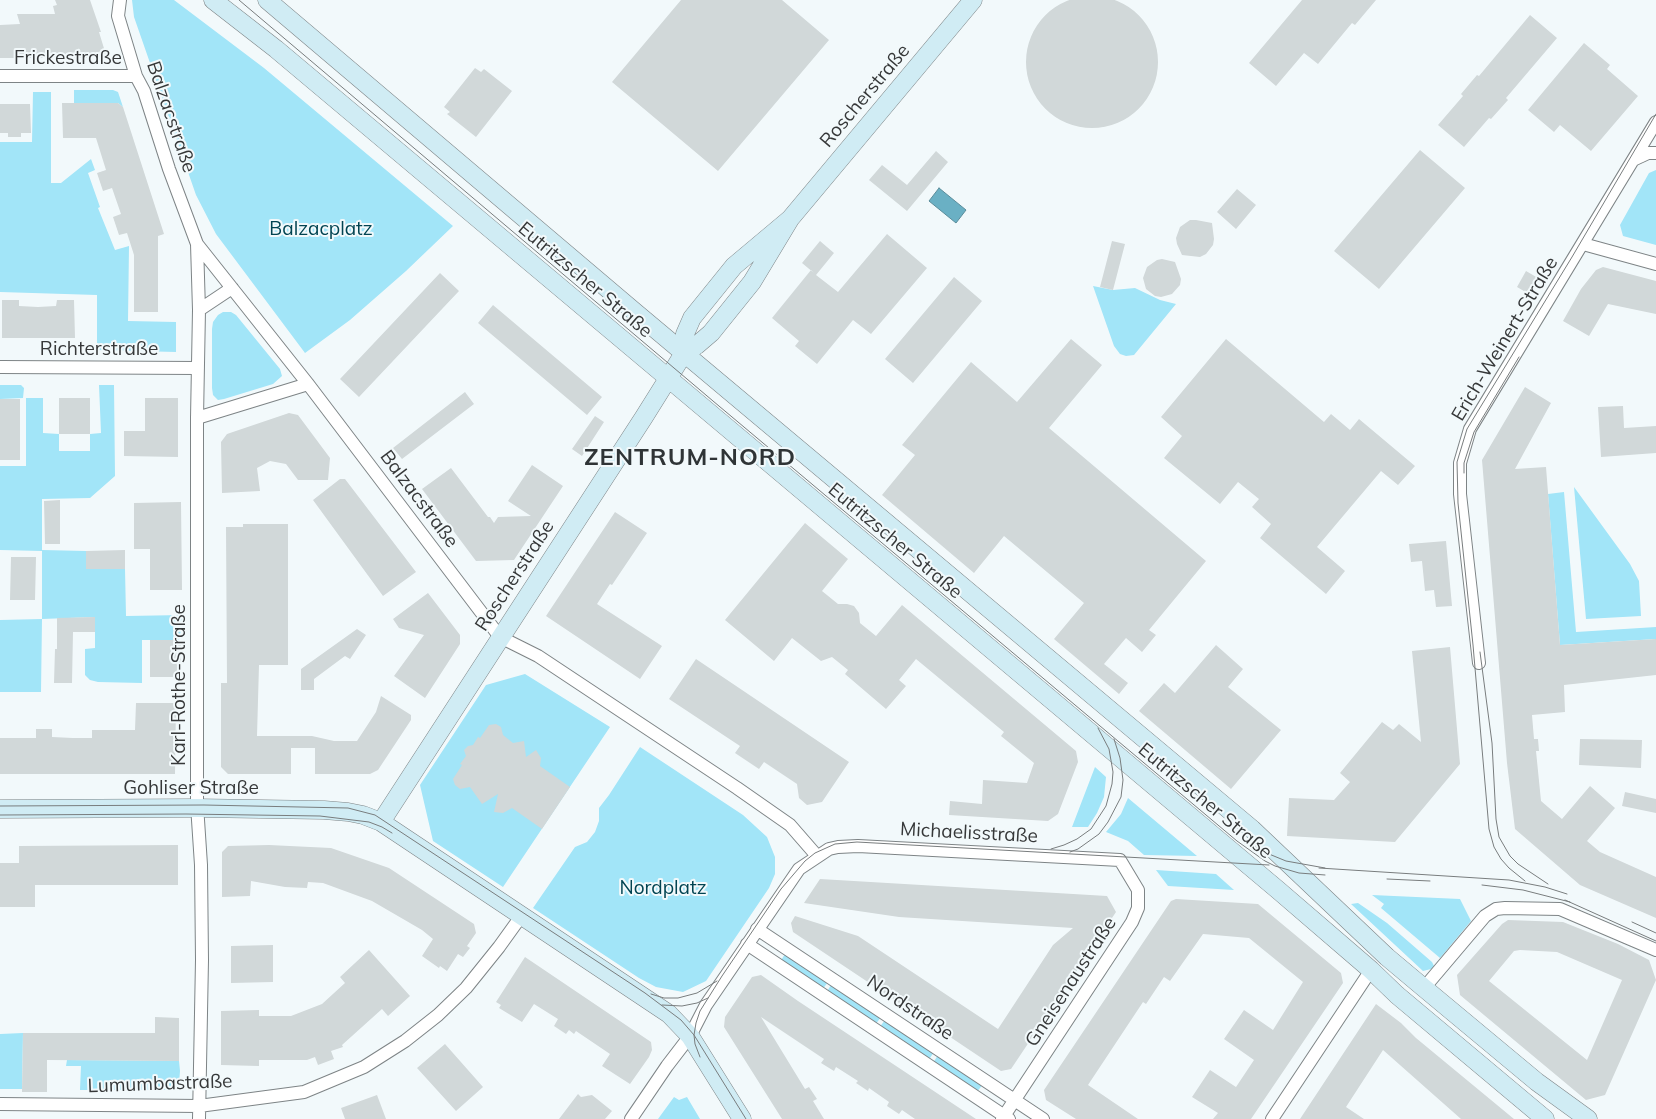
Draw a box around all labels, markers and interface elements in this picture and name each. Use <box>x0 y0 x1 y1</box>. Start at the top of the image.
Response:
street label: Roscherstraße <box>815 40 915 152</box>
street label: Frickestraße <box>14 47 122 69</box>
street label: Balzacstraße <box>141 58 201 176</box>
street label: Eutritzscher Straße <box>513 217 657 343</box>
park label: Balzacplatz <box>269 218 373 240</box>
street label: Erich-Weinert-Straße <box>1447 253 1563 425</box>
street label: Richterstraße <box>40 338 158 360</box>
district label: ZENTRUM-NORD <box>583 444 797 472</box>
street label: Balzacstraße <box>375 446 463 552</box>
street label: Eutritzscher Straße <box>823 478 967 604</box>
street label: Roscherstraße <box>471 516 559 636</box>
street label: Karl-Rothe-Straße <box>168 604 190 766</box>
street label: Eutritzscher Straße <box>1133 738 1277 864</box>
street label: Gohliser Straße <box>123 777 259 799</box>
street label: Michaelisstraße <box>899 818 1039 848</box>
park label: Nordplatz <box>619 877 707 899</box>
street label: Gneisenaustraße <box>1021 913 1121 1051</box>
street label: Nordstraße <box>862 971 958 1045</box>
street label: Lumumbastraße <box>87 1070 233 1098</box>

